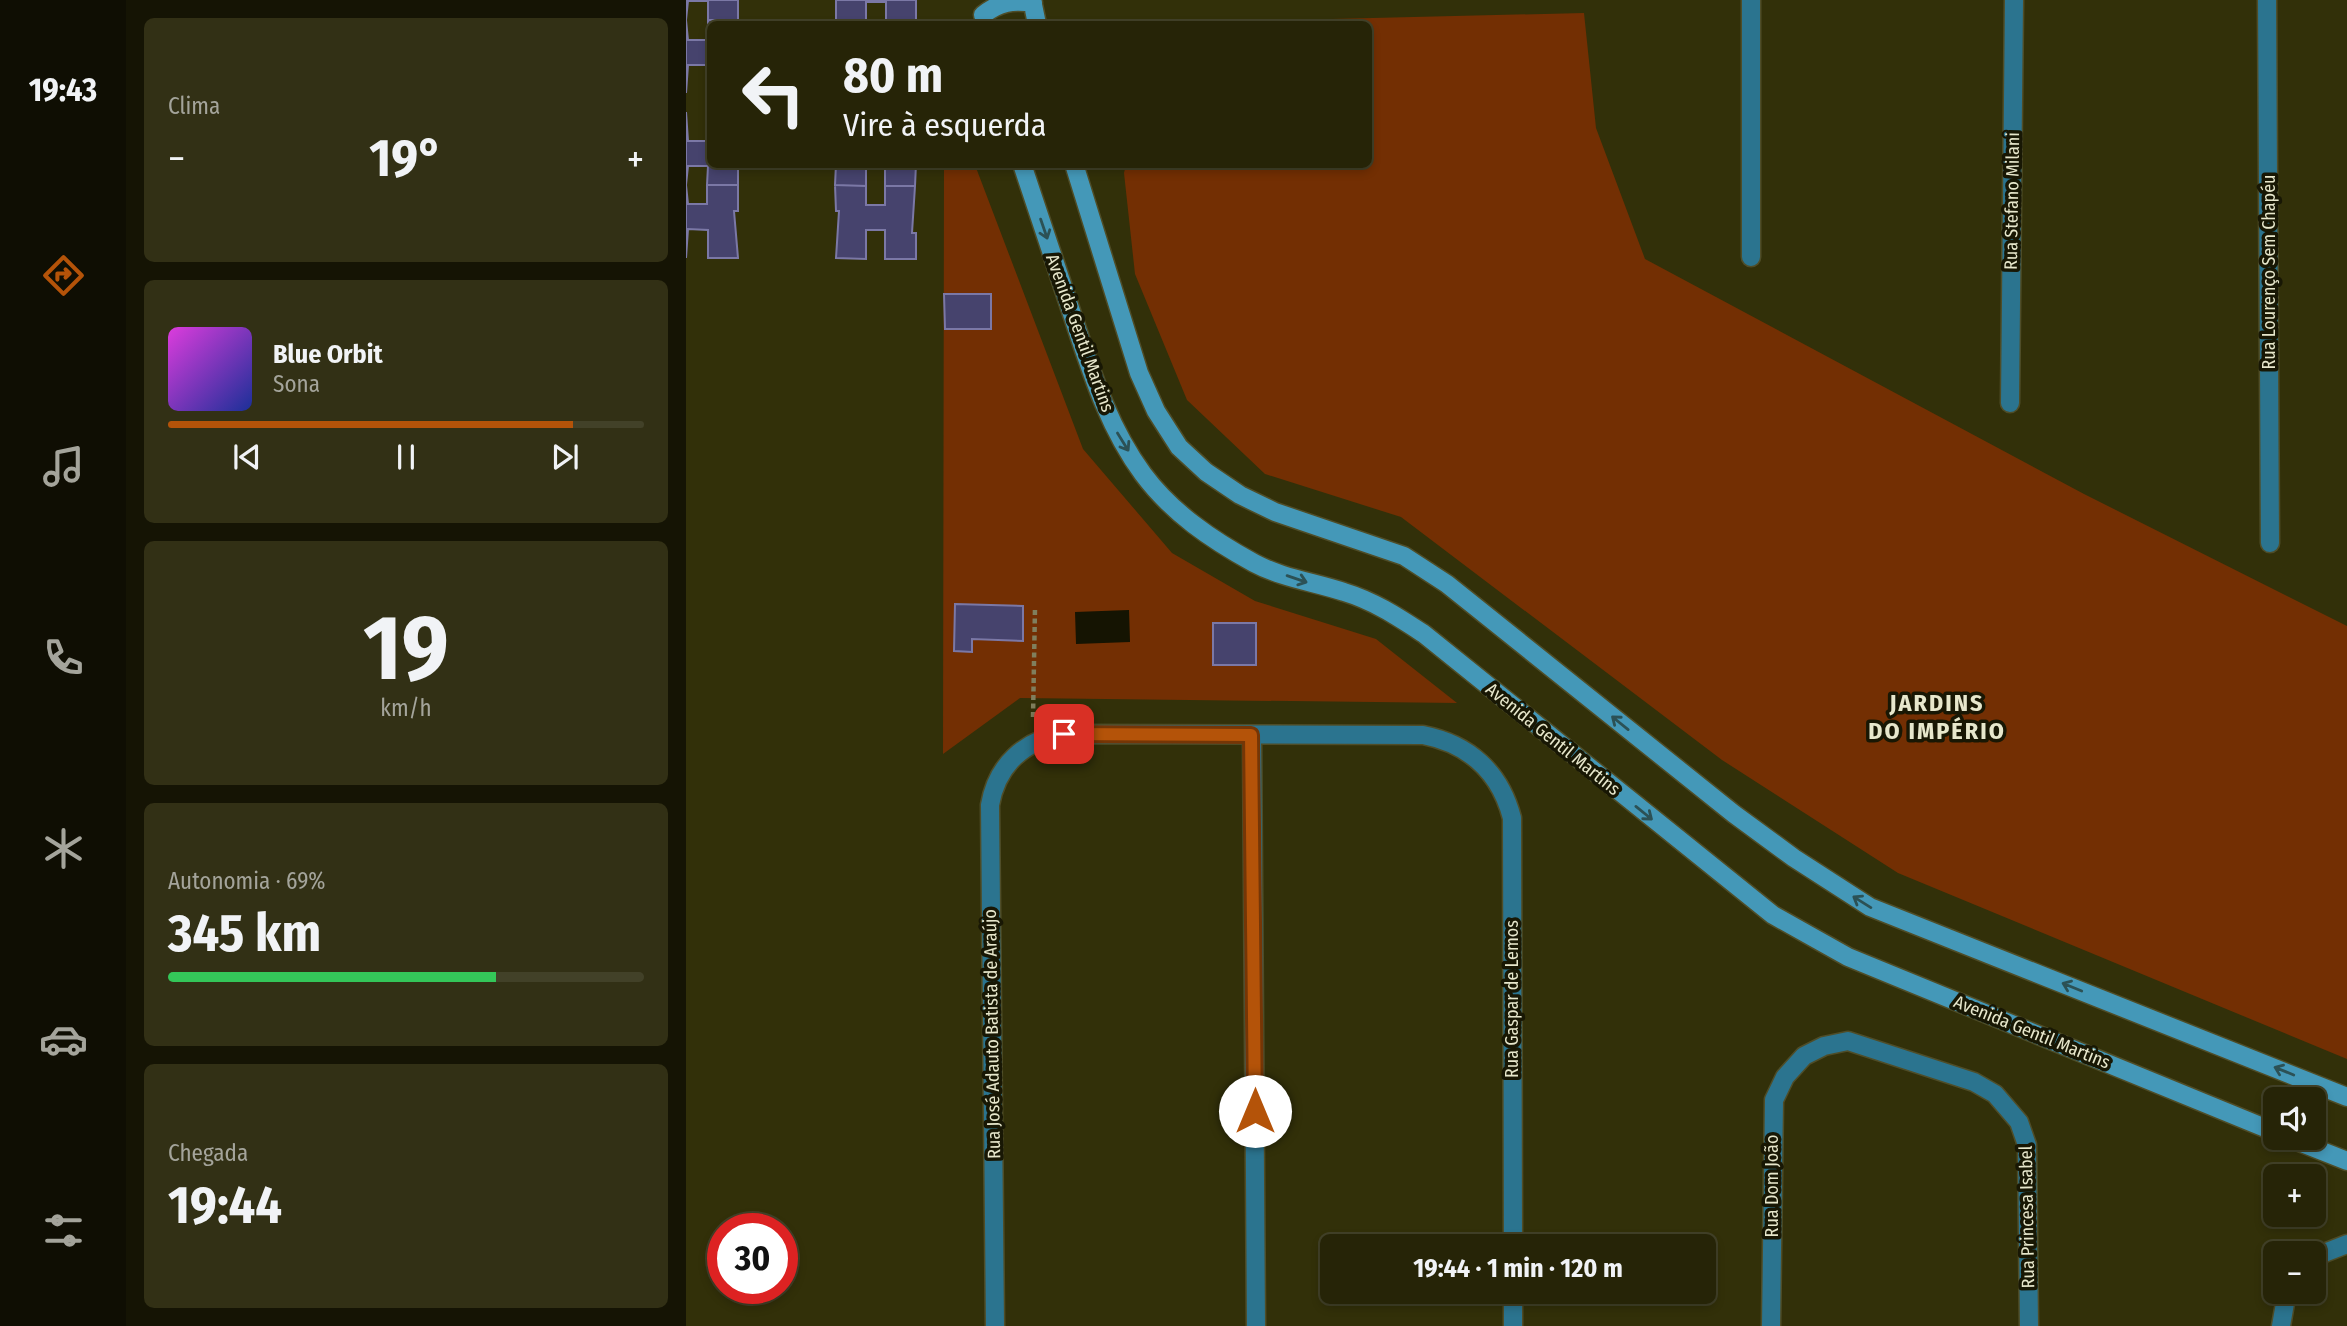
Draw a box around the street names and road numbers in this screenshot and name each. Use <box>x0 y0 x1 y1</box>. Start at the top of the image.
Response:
street label: Rua Stefano Milani <box>2000 132 2024 270</box>
street label: Rua Lourenço Sem Chapéu <box>2258 175 2280 370</box>
street label: Avenida Gentil Martins <box>1041 251 1119 415</box>
street label: Avenida Gentil Martins <box>1481 678 1625 800</box>
street label: Rua José Adauto Batista de Araújo <box>979 909 1005 1159</box>
street label: Rua Gaspar de Lemos <box>1501 920 1523 1078</box>
street label: Avenida Gentil Martins <box>1951 991 2114 1074</box>
street label: Rua Dom João <box>1761 1135 1783 1237</box>
street label: Rua Princesa Isabel <box>2015 1145 2039 1289</box>

